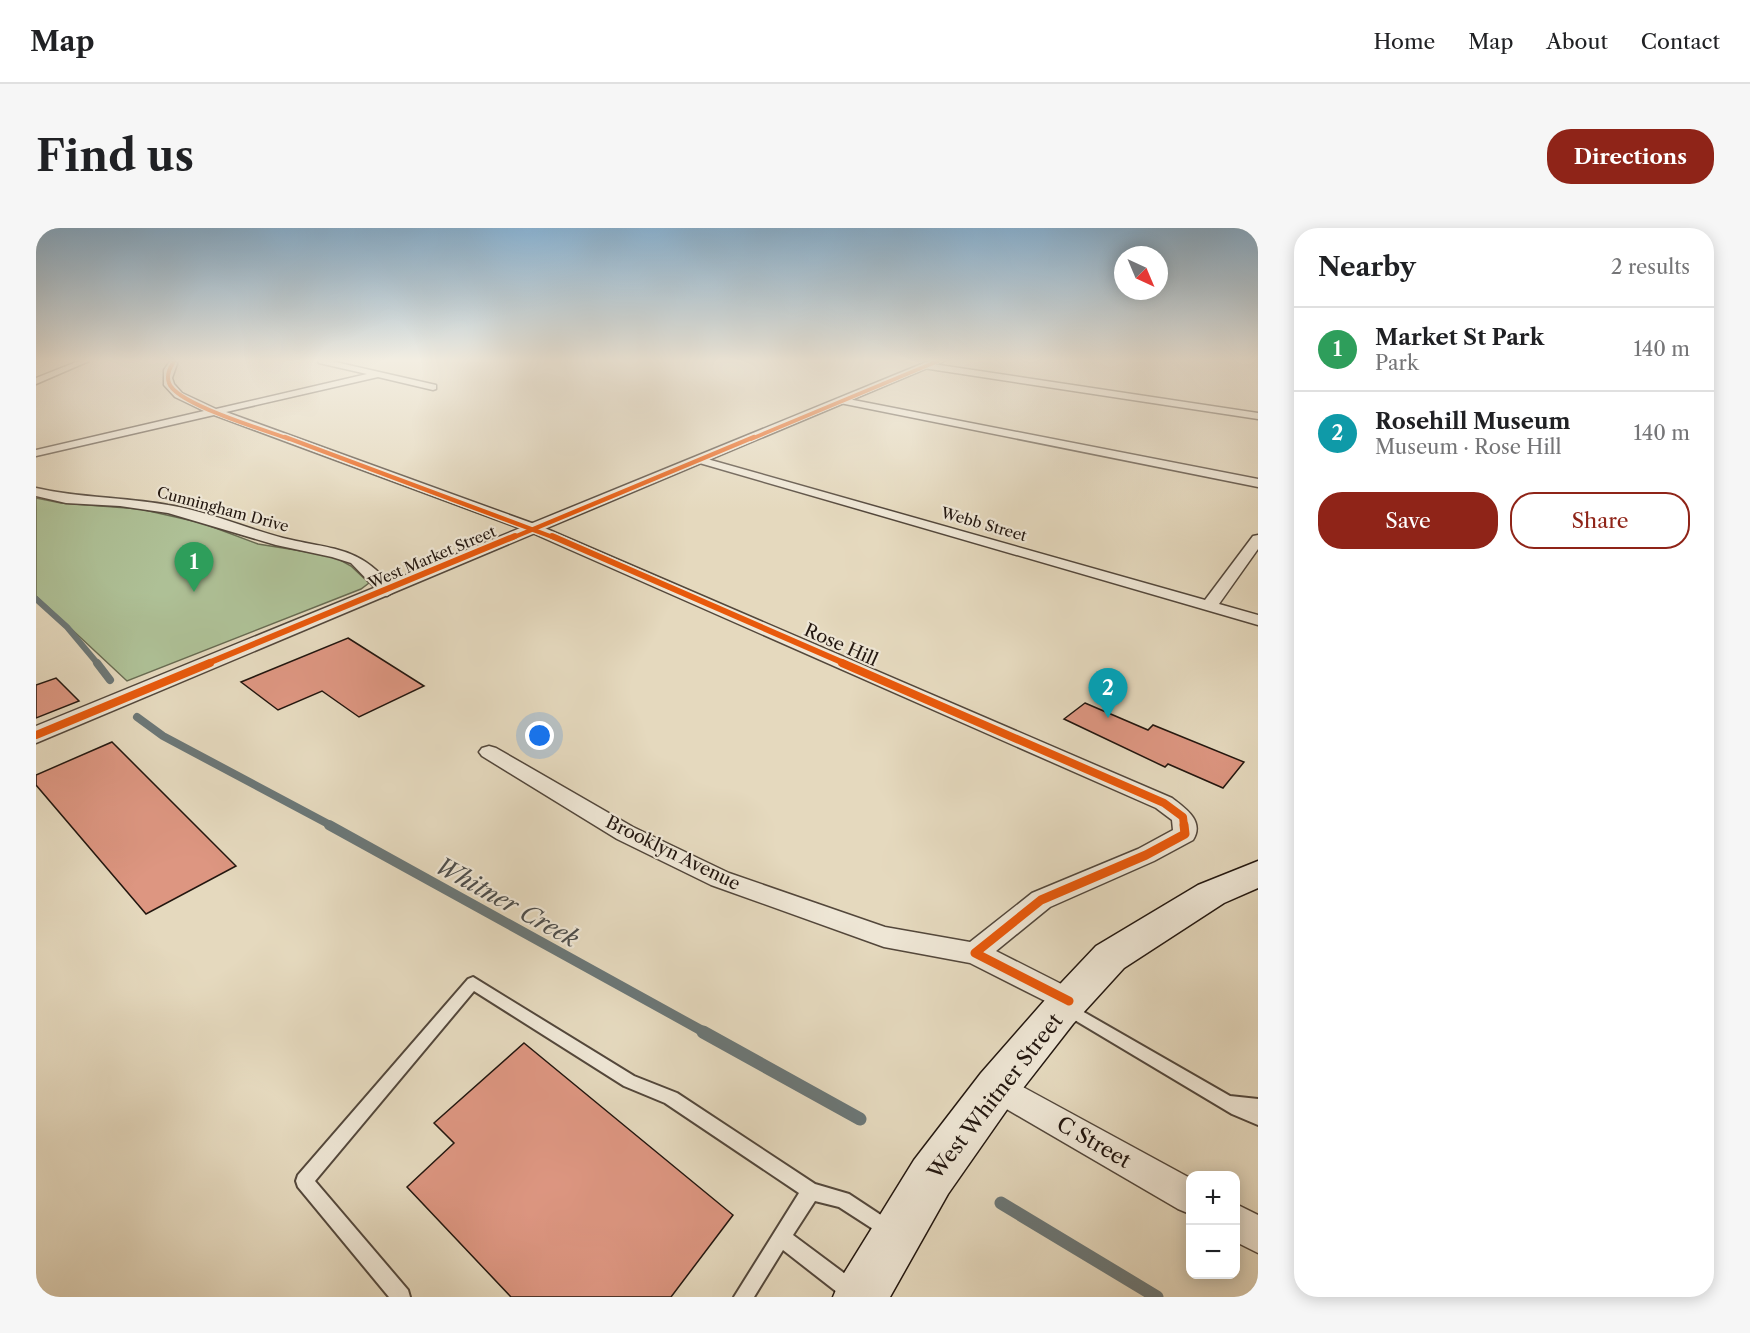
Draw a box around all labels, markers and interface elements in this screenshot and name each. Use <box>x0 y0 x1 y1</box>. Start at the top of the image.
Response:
text: Map <box>30 24 94 58</box>
text: Home <box>1374 29 1435 54</box>
text: Map <box>1468 29 1513 54</box>
text: About <box>1546 29 1608 54</box>
text: Contact <box>1641 29 1720 54</box>
button: Directions <box>1547 129 1714 184</box>
text: Find us <box>36 130 194 182</box>
north arrow <box>1114 246 1168 300</box>
text: Nearby <box>1318 251 1416 283</box>
text: 2 results <box>1611 255 1690 279</box>
text: Market St Park <box>1375 324 1544 351</box>
text: 1 <box>1333 337 1342 361</box>
text: 140 m <box>1633 337 1690 361</box>
text: Park <box>1375 351 1418 375</box>
text: Rosehill Museum <box>1375 408 1570 435</box>
text: 2 <box>1332 421 1343 445</box>
text: 140 m <box>1633 421 1690 445</box>
text: Museum · Rose Hill <box>1375 435 1561 459</box>
street label: Cunningham Drive <box>155 482 291 536</box>
button: Save <box>1318 492 1498 549</box>
button: Share <box>1510 492 1690 549</box>
street label: Webb Street <box>938 502 1030 545</box>
street label: West Market Street <box>364 521 499 593</box>
pin: 1 <box>174 542 214 592</box>
street label: Rose Hill <box>801 619 881 671</box>
pin: 2 <box>1088 668 1128 718</box>
your location <box>525 721 554 750</box>
street label: Brooklyn Avenue <box>602 811 744 895</box>
water label: Whitner Creek <box>430 851 584 954</box>
street label: West Whitner Street <box>922 1008 1068 1185</box>
street label: C Street <box>1053 1111 1136 1173</box>
map controls <box>1186 1171 1240 1279</box>
button: + <box>1186 1171 1240 1225</box>
button: − <box>1186 1225 1240 1279</box>

